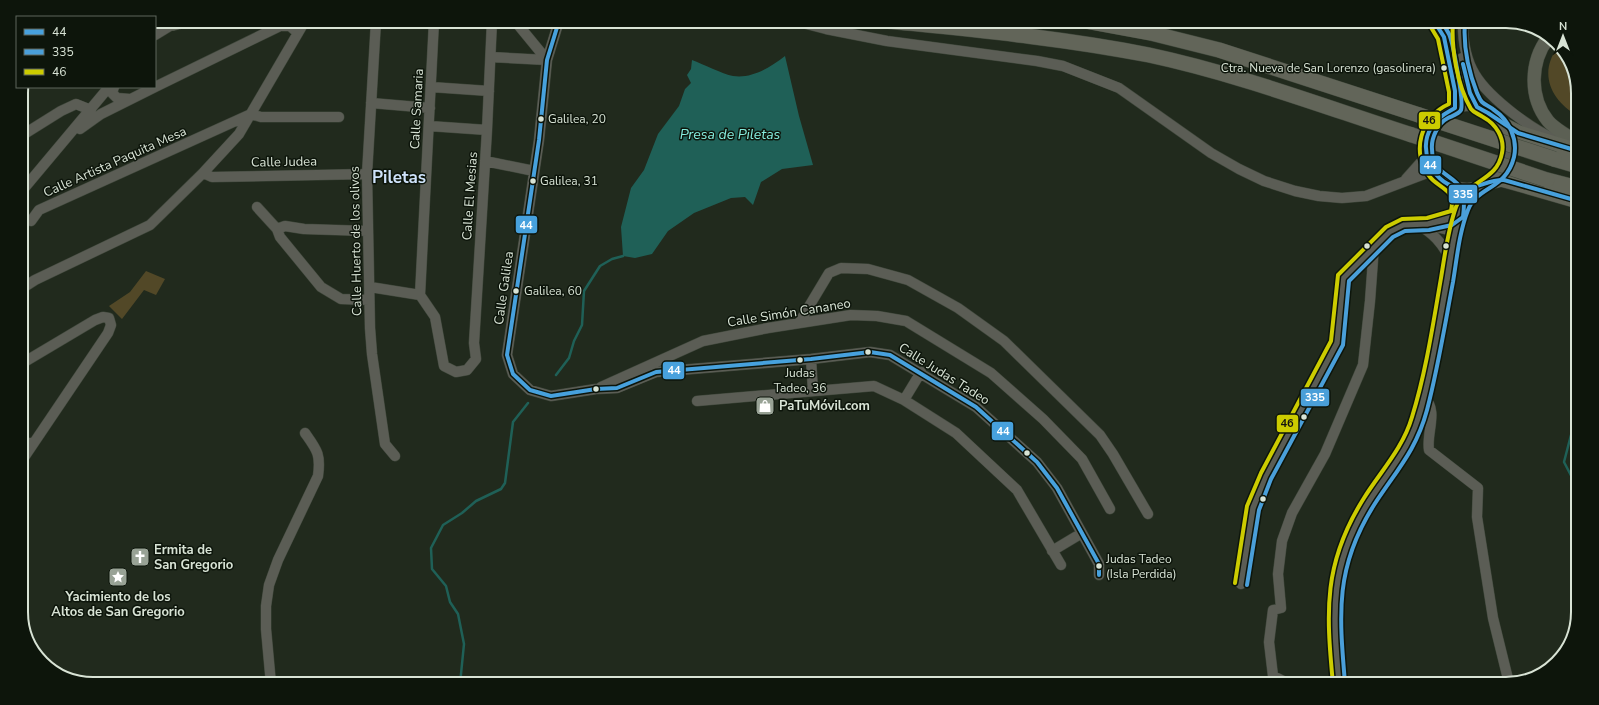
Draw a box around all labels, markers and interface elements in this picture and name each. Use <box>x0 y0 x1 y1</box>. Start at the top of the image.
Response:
legend <box>16 16 156 88</box>
north arrow <box>1543 16 1583 56</box>
text: N <box>1559 19 1567 34</box>
text: 44 <box>52 24 66 40</box>
text: 335 <box>52 44 74 60</box>
place label: Ctra. Nueva de San Lorenzo (gasolinera) <box>1221 60 1436 76</box>
marker: Ctra. Nueva de San Lorenzo (gasolinera) <box>1439 63 1449 73</box>
text: 46 <box>52 64 66 80</box>
street label: Calle Samaria <box>406 68 428 150</box>
place label: Galilea, 20 <box>548 111 606 127</box>
line badge: 46 <box>1418 111 1441 130</box>
text: 46 <box>1422 113 1436 128</box>
marker: Galilea, 20 <box>536 114 546 124</box>
street label: Calle Artista Paquita Mesa <box>41 122 189 202</box>
water label: Presa de Piletas <box>680 125 781 144</box>
street label: Calle El Mesias <box>458 151 482 241</box>
street label: Calle Judea <box>251 152 317 172</box>
line badge: 44 <box>1419 155 1442 175</box>
text: 44 <box>1423 158 1437 173</box>
street label: Calle Huerto de los olivos <box>346 166 366 316</box>
district label: Piletas <box>372 166 426 189</box>
place label: Galilea, 31 <box>540 173 598 189</box>
marker: Galilea, 31 <box>528 176 538 186</box>
line badge: 335 <box>1448 184 1478 204</box>
text: 335 <box>1453 187 1473 202</box>
line badge: 44 <box>515 215 538 234</box>
text: 44 <box>519 218 533 233</box>
unlabelled marker <box>1362 241 1372 251</box>
unlabelled marker <box>1441 241 1451 251</box>
street label: Calle Galilea <box>490 250 518 326</box>
place label: Galilea, 60 <box>524 283 582 299</box>
marker: Galilea, 60 <box>511 286 521 296</box>
street label: Calle Simón Cananeo <box>726 294 852 332</box>
street label: Calle Judas Tadeo <box>895 339 993 409</box>
unlabelled marker <box>863 347 873 357</box>
marker: Judas Tadeo, 36 <box>795 355 805 365</box>
line badge: 44 <box>662 361 685 380</box>
text: 44 <box>667 363 681 378</box>
place label: Judas Tadeo, 36 <box>774 365 826 396</box>
unlabelled marker <box>591 384 601 394</box>
line badge: 335 <box>1300 388 1330 407</box>
text: 335 <box>1305 390 1325 405</box>
shop icon: PaTuMóvil.com <box>754 395 776 417</box>
place label: PaTuMóvil.com <box>779 397 870 415</box>
unlabelled marker <box>1299 412 1309 422</box>
line badge: 46 <box>1276 414 1299 433</box>
text: 46 <box>1280 416 1294 431</box>
line badge: 44 <box>991 421 1014 441</box>
text: 44 <box>996 424 1010 439</box>
unlabelled marker <box>1022 448 1032 458</box>
unlabelled marker <box>1258 494 1268 504</box>
place label: Ermita de San Gregorio <box>154 541 233 574</box>
church icon: Ermita de San Gregorio <box>129 546 151 568</box>
place label: Judas Tadeo (Isla Perdida) <box>1105 551 1177 582</box>
marker: Judas Tadeo (Isla Perdida) <box>1094 561 1104 571</box>
place icon: Yacimiento de los Altos de San Gregorio <box>107 566 129 588</box>
place label: Yacimiento de los Altos de San Gregorio <box>51 588 185 621</box>

